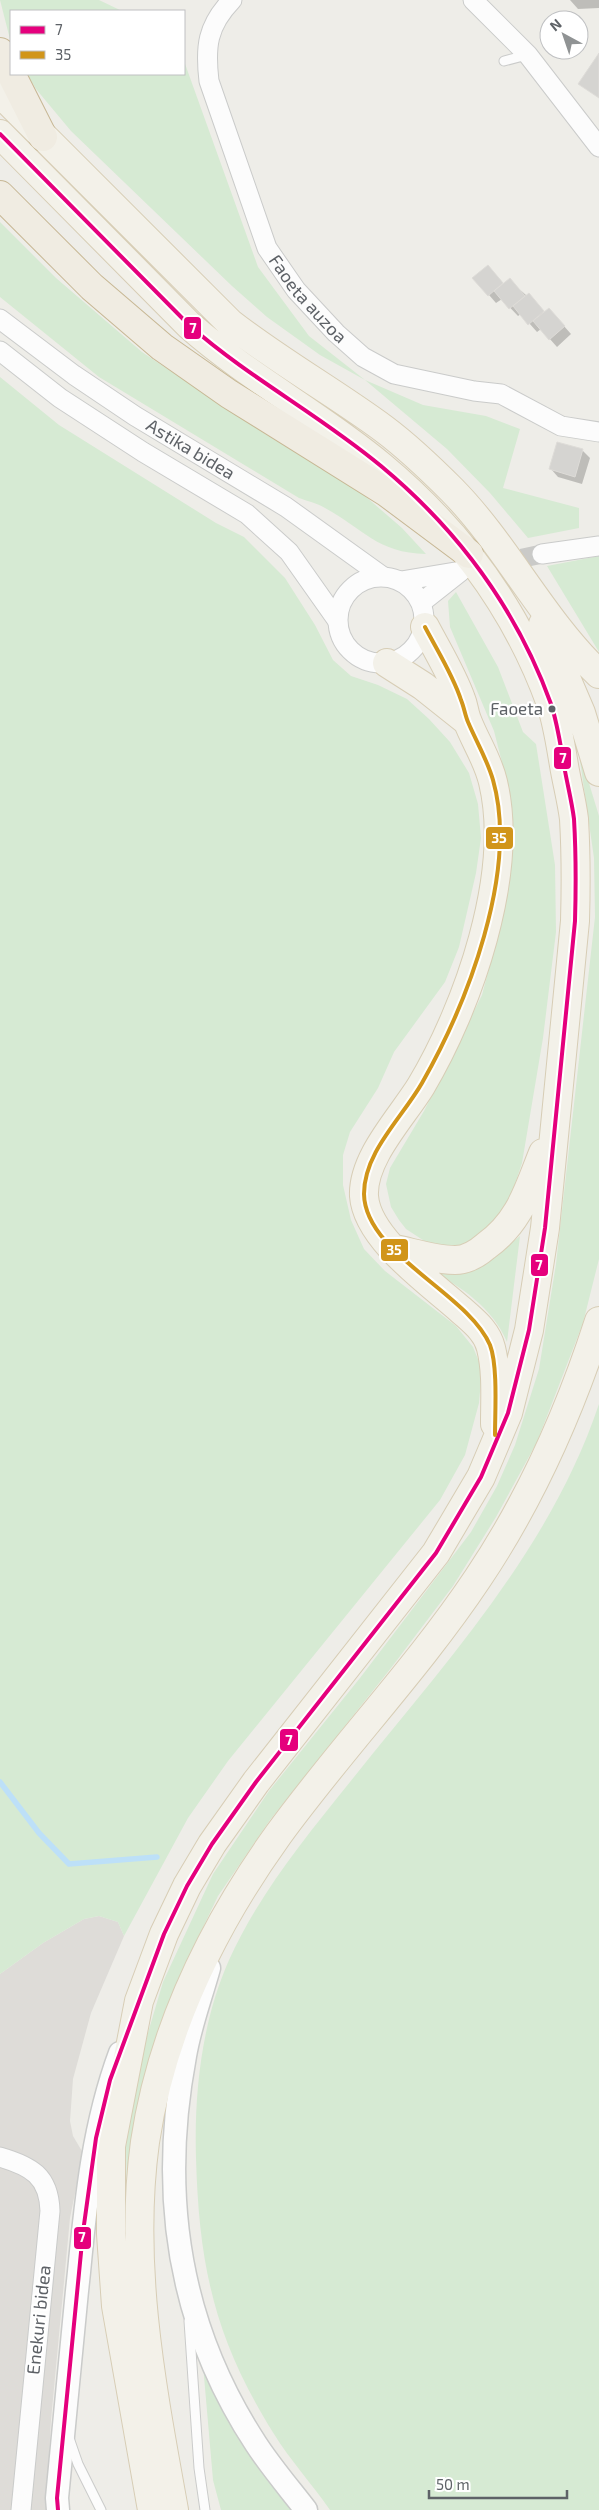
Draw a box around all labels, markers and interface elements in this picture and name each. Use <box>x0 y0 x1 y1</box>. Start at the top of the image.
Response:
legend <box>10 10 185 75</box>
north arrow <box>539 10 589 60</box>
text: N <box>546 15 565 34</box>
text: 7 <box>55 20 63 38</box>
text: 35 <box>55 45 71 63</box>
street label: Faoeta auzoa <box>265 250 352 347</box>
line badge: 7 <box>183 316 202 340</box>
text: 7 <box>189 319 197 336</box>
street label: Astika bidea <box>143 413 239 484</box>
place label: Faoeta <box>490 698 543 718</box>
marker: Faoeta <box>547 704 557 714</box>
line badge: 7 <box>553 746 572 770</box>
text: 7 <box>559 749 567 766</box>
line badge: 35 <box>485 826 514 850</box>
text: 35 <box>491 829 507 846</box>
line badge: 35 <box>380 1238 409 1262</box>
text: 35 <box>386 1241 402 1258</box>
line badge: 7 <box>530 1253 549 1277</box>
text: 7 <box>535 1256 543 1273</box>
line badge: 7 <box>279 1728 299 1752</box>
text: 7 <box>285 1731 293 1748</box>
line badge: 7 <box>73 2226 92 2250</box>
text: 7 <box>78 2228 86 2245</box>
street label: Enekuri bidea <box>21 2264 55 2376</box>
scale bar <box>429 2468 566 2500</box>
text: 50 m <box>436 2475 470 2493</box>

